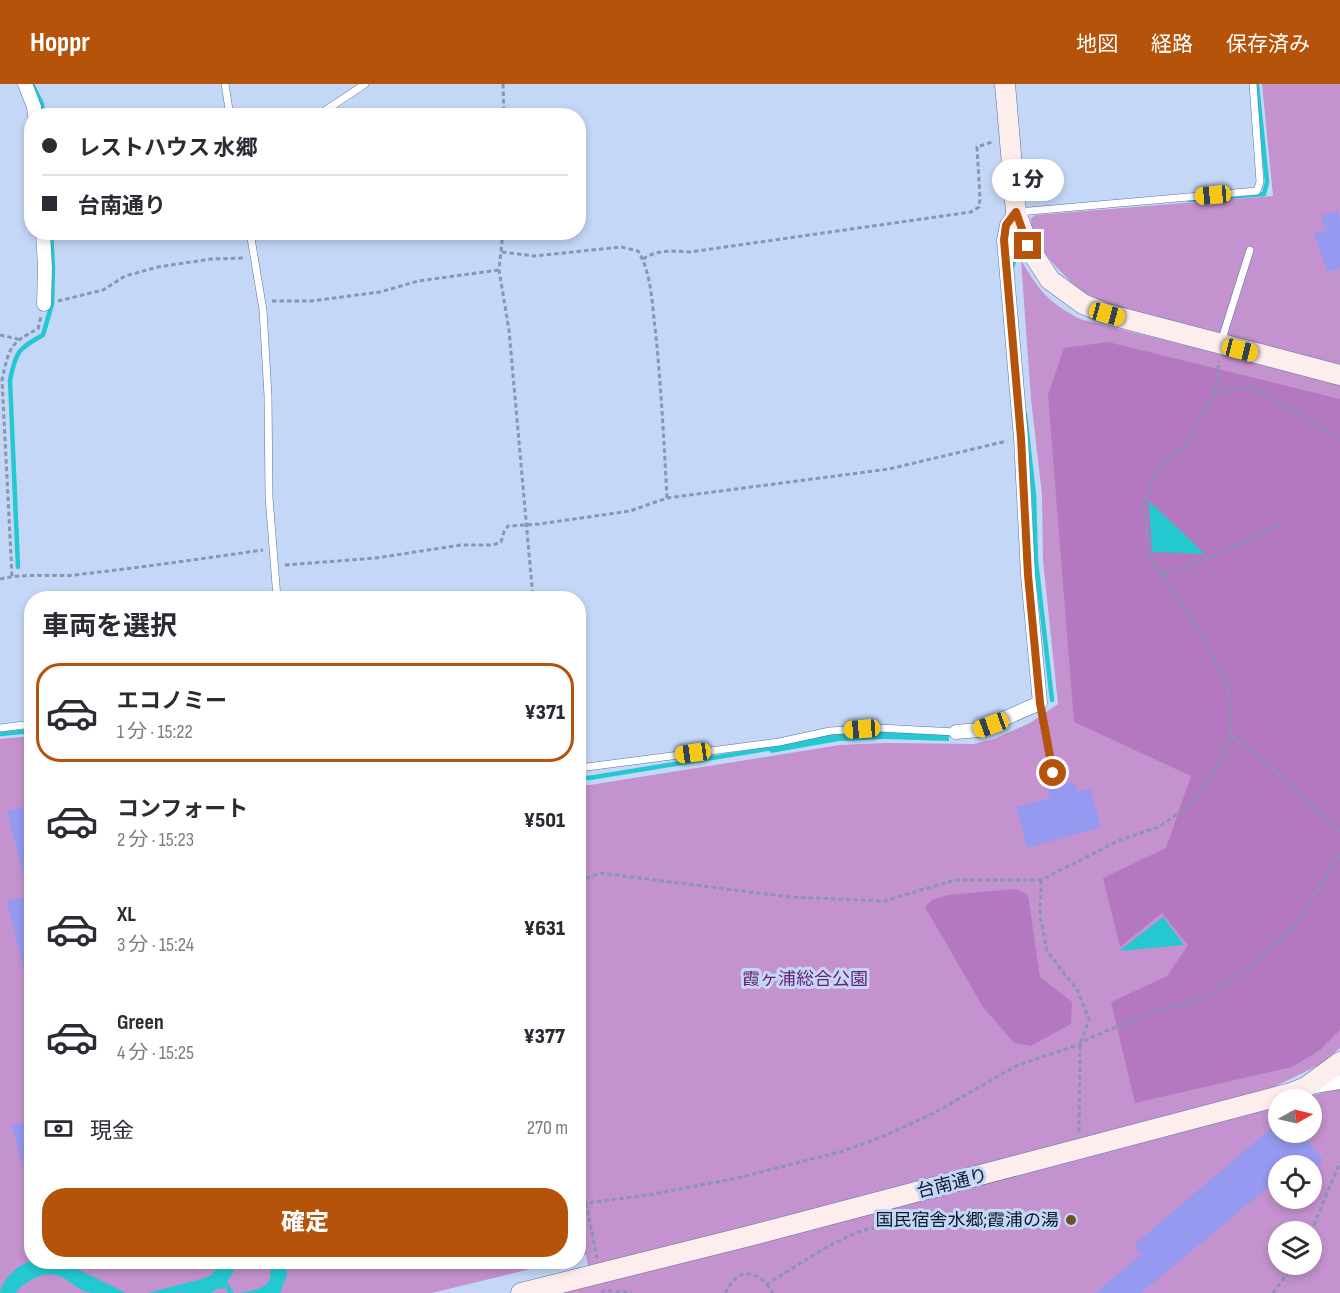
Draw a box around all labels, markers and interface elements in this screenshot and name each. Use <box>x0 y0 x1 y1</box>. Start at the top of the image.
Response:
text: Hoppr <box>30 26 90 59</box>
text: 地図 <box>1076 32 1118 57</box>
text: 経路 <box>1151 32 1193 57</box>
text: 保存済み <box>1226 32 1310 57</box>
text: レストハウス 水郷 <box>78 135 257 162</box>
callout: 1 分 <box>992 159 1064 201</box>
text: 1 分 <box>1012 168 1044 192</box>
car <box>1194 184 1232 206</box>
text: 台南通り <box>78 193 166 220</box>
route end <box>1014 232 1041 259</box>
car <box>1087 301 1127 327</box>
car <box>1220 337 1260 363</box>
text: 車両を選択 <box>42 611 177 643</box>
icon: car <box>45 686 99 740</box>
text: エコノミー <box>117 688 227 715</box>
text: ¥371 <box>524 699 565 726</box>
car <box>971 710 1011 740</box>
car <box>843 719 881 739</box>
text: 1 分 · 15:22 <box>117 720 193 744</box>
car <box>674 742 712 764</box>
route start <box>1039 759 1066 786</box>
icon: car <box>45 794 99 848</box>
text: コンフォート <box>117 796 248 823</box>
text: ¥501 <box>524 807 565 834</box>
text: 2 分 · 15:23 <box>117 828 194 852</box>
text: XL <box>117 901 136 928</box>
icon: car <box>45 902 99 956</box>
text: ¥631 <box>524 915 565 942</box>
text: 3 分 · 15:24 <box>117 933 194 957</box>
park label: 霞ヶ浦総合公園 <box>742 969 868 990</box>
text: Green <box>117 1009 164 1036</box>
icon: car <box>45 1010 99 1064</box>
text: ¥377 <box>523 1023 565 1050</box>
text: 4 分 · 15:25 <box>117 1041 194 1065</box>
north arrow <box>1268 1089 1322 1143</box>
map controls <box>1268 1089 1322 1275</box>
icon: cash <box>42 1112 75 1145</box>
text: 270 m <box>527 1116 568 1140</box>
text: 現金 <box>90 1118 134 1145</box>
button: locate <box>1268 1155 1322 1209</box>
street label: 台南通り <box>915 1165 990 1202</box>
button: 確定 <box>42 1188 568 1257</box>
place label: 国民宿舎水郷;霞浦の湯 <box>875 1210 1059 1231</box>
marker: 国民宿舎水郷;霞浦の湯 <box>1064 1213 1078 1227</box>
button: layers <box>1268 1221 1322 1275</box>

